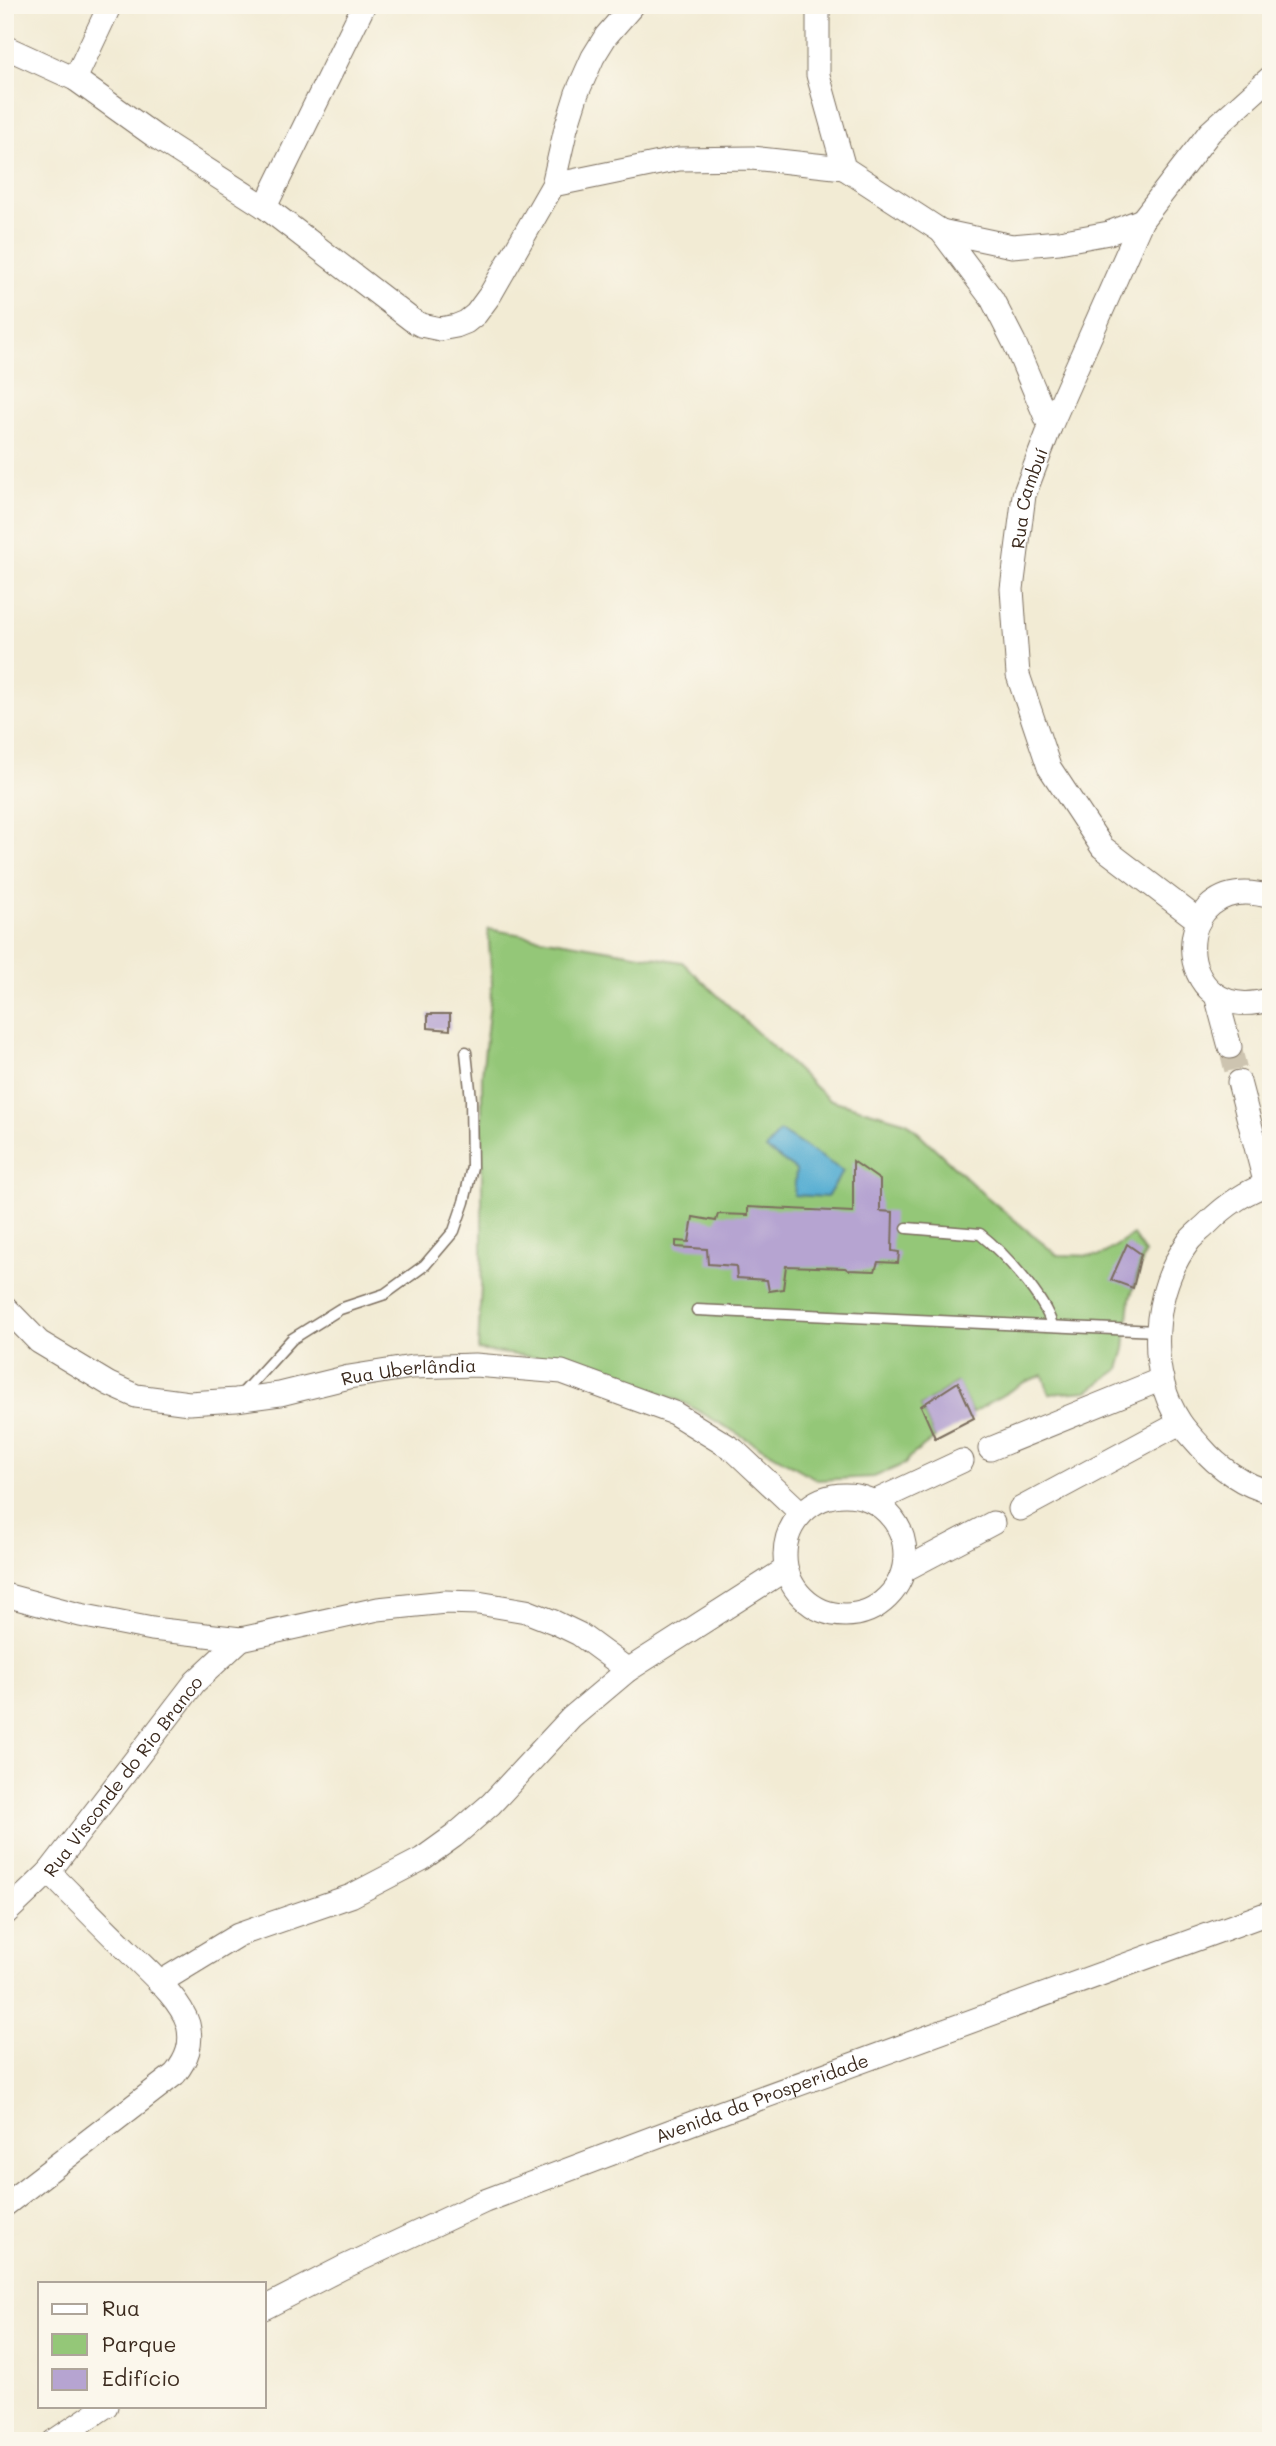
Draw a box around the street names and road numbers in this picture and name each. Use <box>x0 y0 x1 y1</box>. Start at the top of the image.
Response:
street label: Rua Cambuí <box>1005 444 1053 550</box>
street label: Rua Uberlândia <box>338 1353 477 1391</box>
street label: Rua Visconde do Rio Branco <box>38 1669 207 1882</box>
street label: Avenida da Prosperidade <box>652 2048 872 2148</box>

